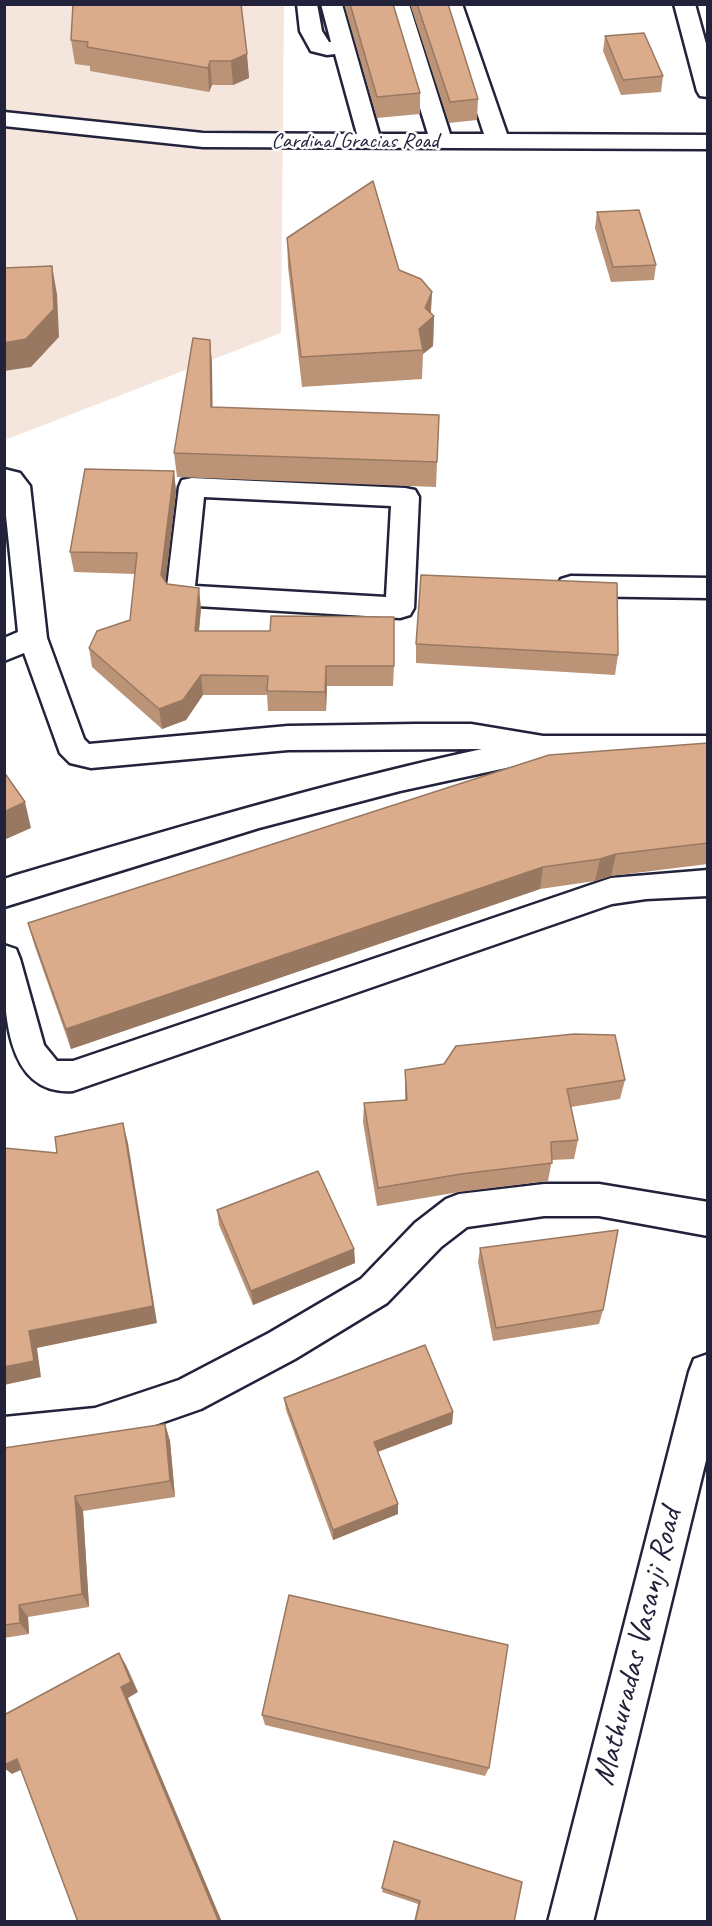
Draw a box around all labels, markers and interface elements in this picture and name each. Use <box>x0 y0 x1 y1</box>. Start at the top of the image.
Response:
street label: Cardinal Gracias Road <box>271 128 439 154</box>
street label: Mathuradas Vasanji Road <box>585 1505 691 1789</box>

